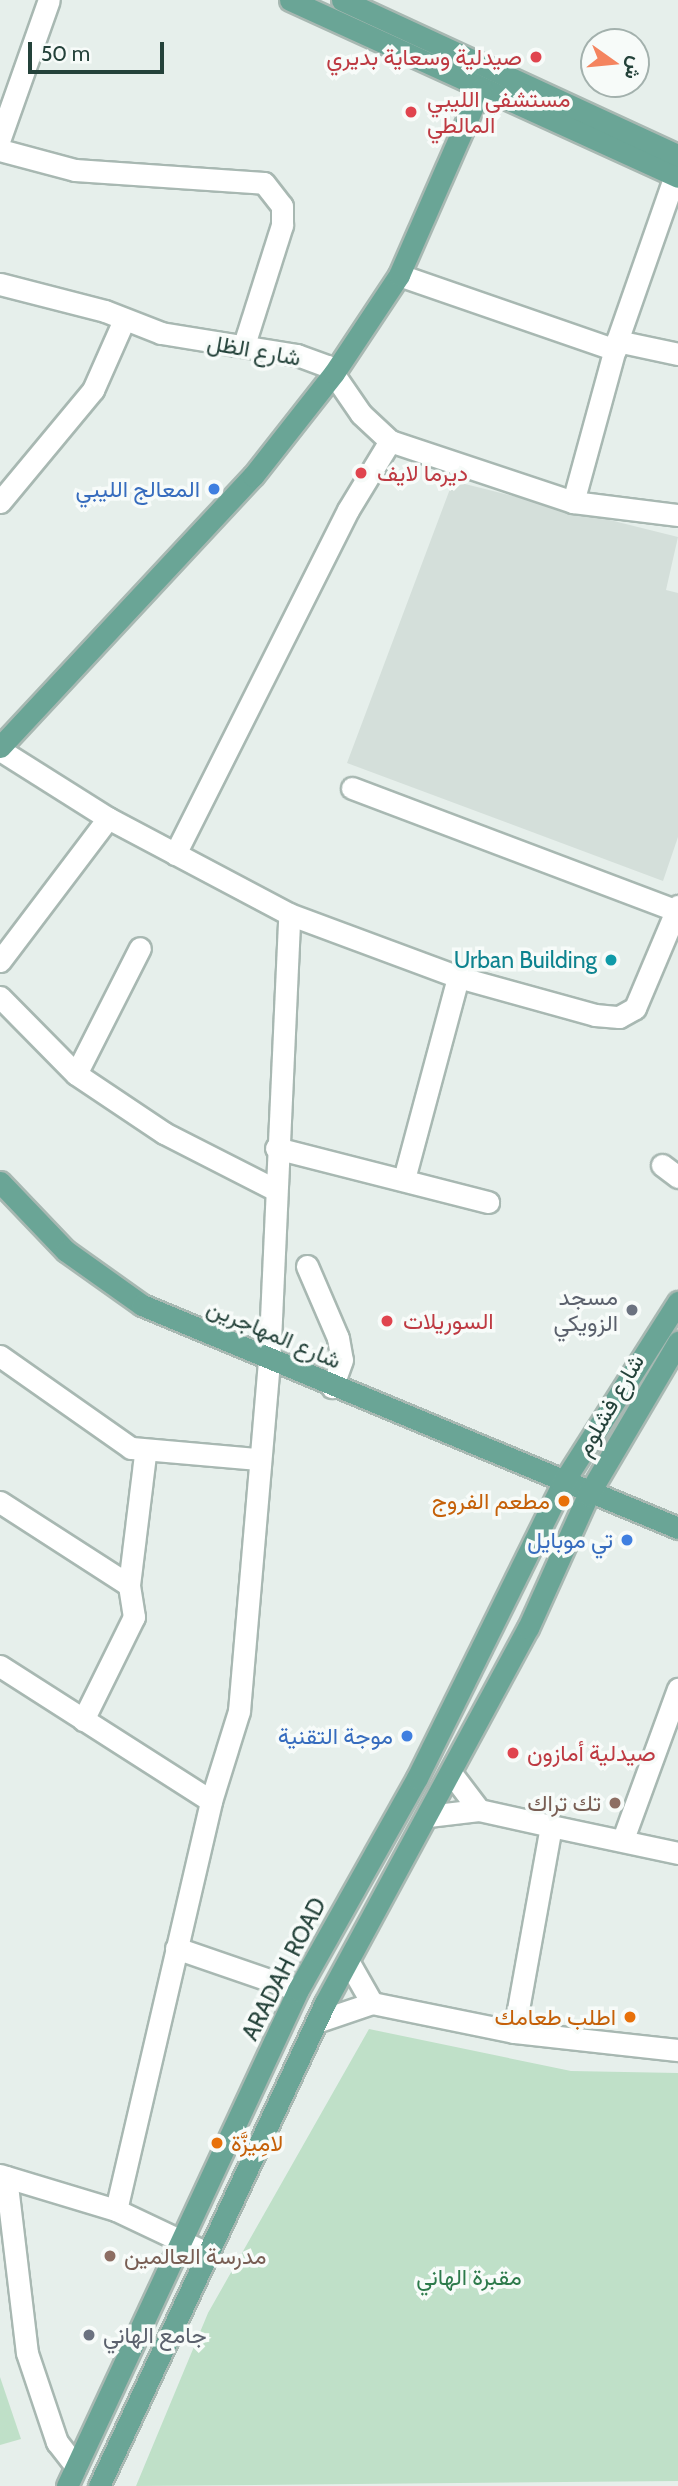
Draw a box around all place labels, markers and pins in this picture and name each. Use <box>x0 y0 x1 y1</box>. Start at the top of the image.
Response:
place label: صيدلية وسعاية بديري <box>326 43 522 71</box>
marker: صيدلية وسعاية بديري <box>528 49 544 65</box>
place label: مستشفي الليبي المالطي <box>427 85 571 139</box>
marker: مستشفي الليبي المالطي <box>401 102 421 122</box>
place label: ديرما لايف <box>377 459 468 487</box>
marker: ديرما لايف <box>351 463 371 483</box>
place label: المعالج الليبي <box>75 475 200 503</box>
marker: المعالج الليبي <box>206 481 222 497</box>
place label: Urban Building <box>454 946 597 974</box>
marker: Urban Building <box>603 952 619 968</box>
place label: مسجد الزويكي <box>553 1283 618 1337</box>
marker: مسجد الزويكي <box>624 1302 640 1318</box>
place label: السوريلات <box>403 1307 494 1335</box>
marker: السوريلات <box>377 1311 397 1331</box>
place label: مطعم الفروج <box>432 1487 550 1515</box>
marker: مطعم الفروج <box>556 1493 572 1509</box>
place label: تي موبايل <box>527 1526 613 1554</box>
marker: تي موبايل <box>619 1532 635 1548</box>
place label: موجة التقنية <box>278 1722 393 1750</box>
marker: موجة التقنية <box>399 1728 415 1744</box>
place label: صيدلية أمازون <box>527 1739 656 1767</box>
marker: صيدلية أمازون <box>505 1745 521 1761</box>
place label: تك تراك <box>527 1789 601 1817</box>
marker: تك تراك <box>607 1795 623 1811</box>
place label: اطلب طعامك <box>494 2003 616 2031</box>
marker: اطلب طعامك <box>622 2009 638 2025</box>
place label: لامِيزَّة <box>231 2129 283 2157</box>
marker: لامِيزَّة <box>209 2135 225 2151</box>
place label: مدرسة العالمين <box>124 2242 266 2270</box>
marker: مدرسة العالمين <box>102 2248 118 2264</box>
place label: جامع الهاني <box>103 2321 207 2349</box>
marker: جامع الهاني <box>81 2327 97 2343</box>

